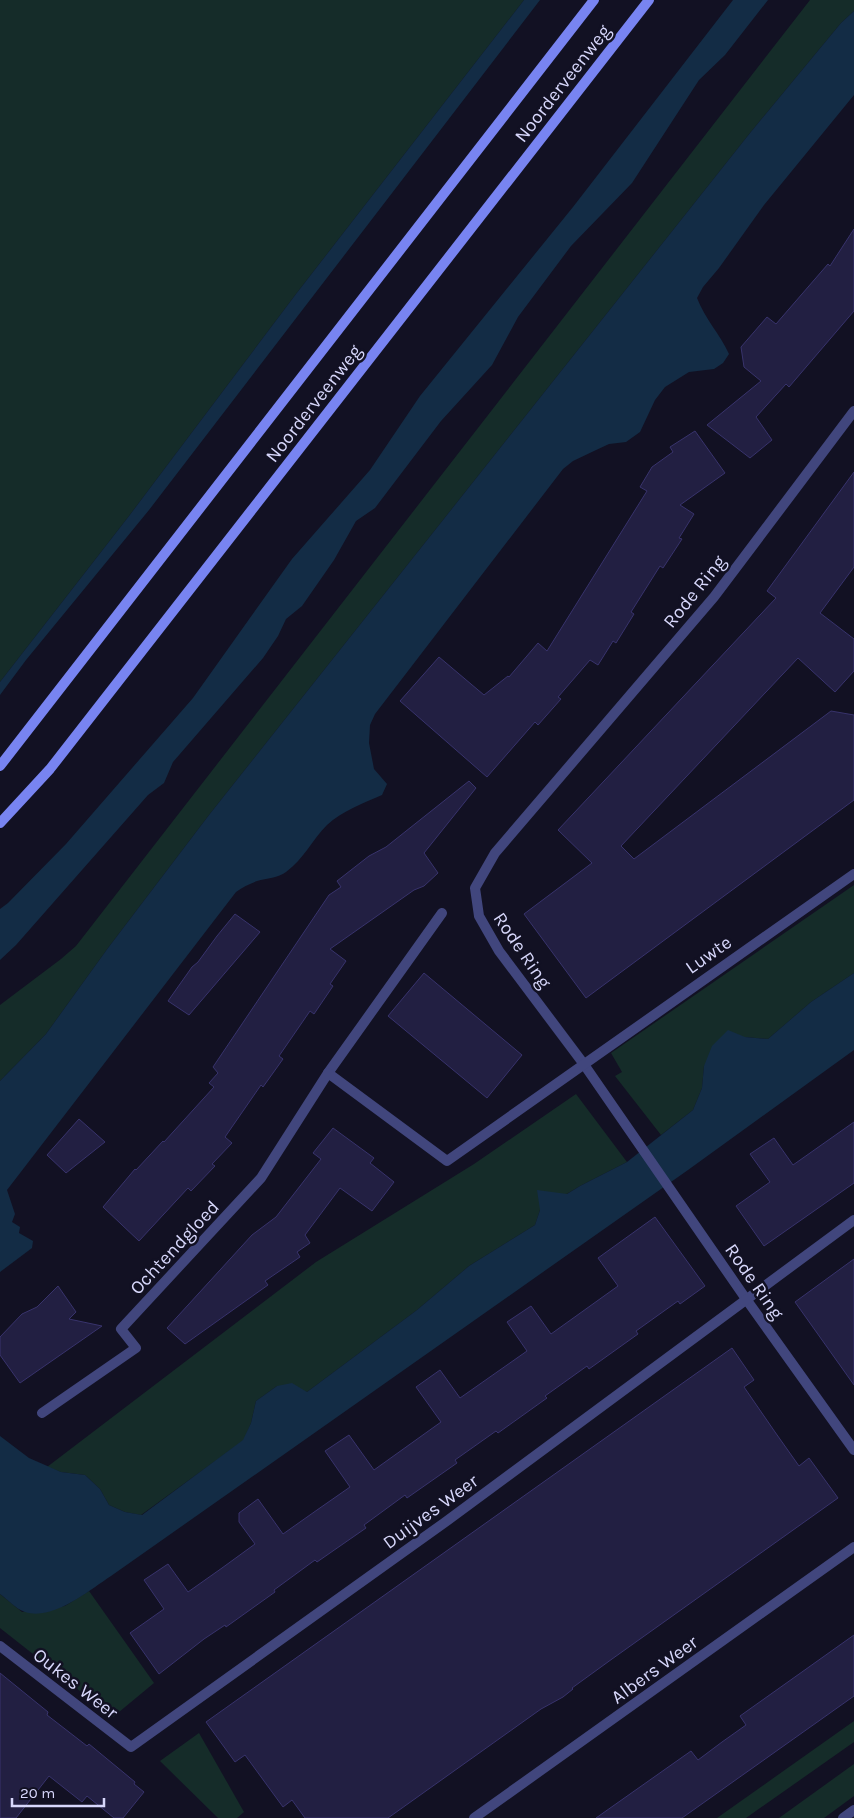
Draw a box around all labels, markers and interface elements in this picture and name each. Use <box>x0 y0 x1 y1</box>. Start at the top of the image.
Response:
street label: Noorderveenweg <box>510 20 616 147</box>
street label: Noorderveenweg <box>261 340 367 467</box>
street label: Rode Ring <box>659 551 731 632</box>
street label: Rode Ring <box>489 908 556 993</box>
street label: Luwte <box>681 931 736 978</box>
street label: Ochtendgloed <box>126 1196 224 1299</box>
street label: Rode Ring <box>720 1240 788 1324</box>
street label: Duijves Weer <box>379 1470 483 1554</box>
street label: Albers Weer <box>607 1631 702 1709</box>
street label: Oukes Weer <box>29 1644 122 1724</box>
scale bar <box>12 1776 105 1808</box>
text: 20 m <box>20 1784 55 1802</box>

